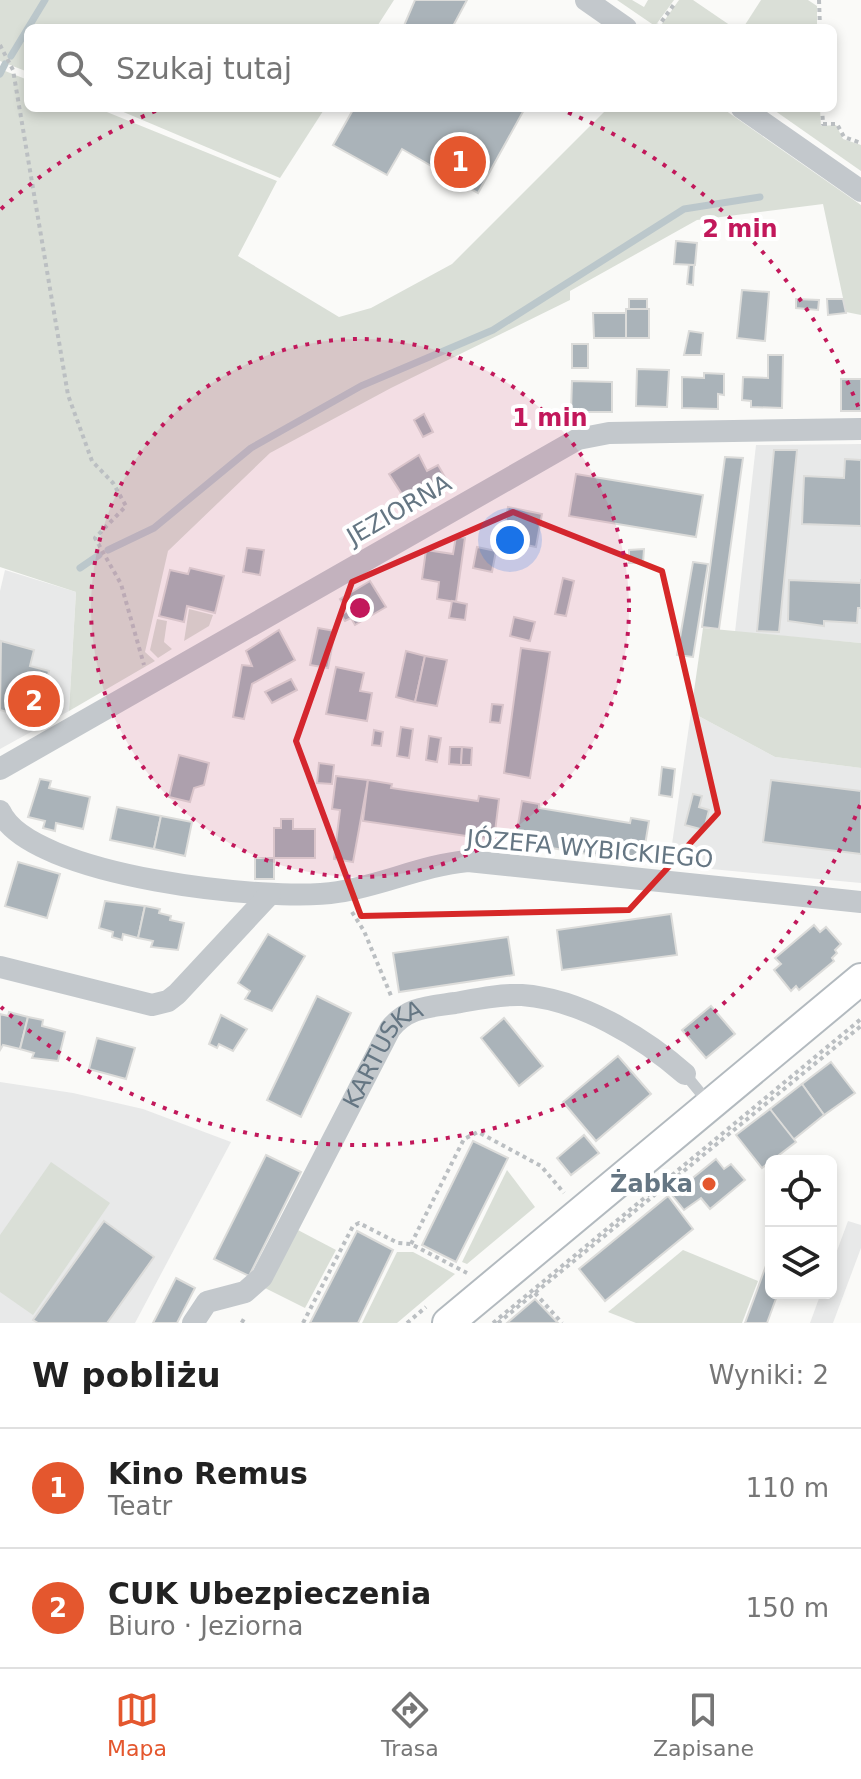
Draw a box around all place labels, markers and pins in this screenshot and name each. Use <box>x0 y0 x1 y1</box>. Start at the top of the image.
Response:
pin: 1 <box>434 132 486 192</box>
centre of rings <box>346 594 374 622</box>
pin: 2 <box>8 671 60 731</box>
place label: Żabka <box>610 1169 693 1198</box>
marker: Żabka <box>700 1175 718 1193</box>

